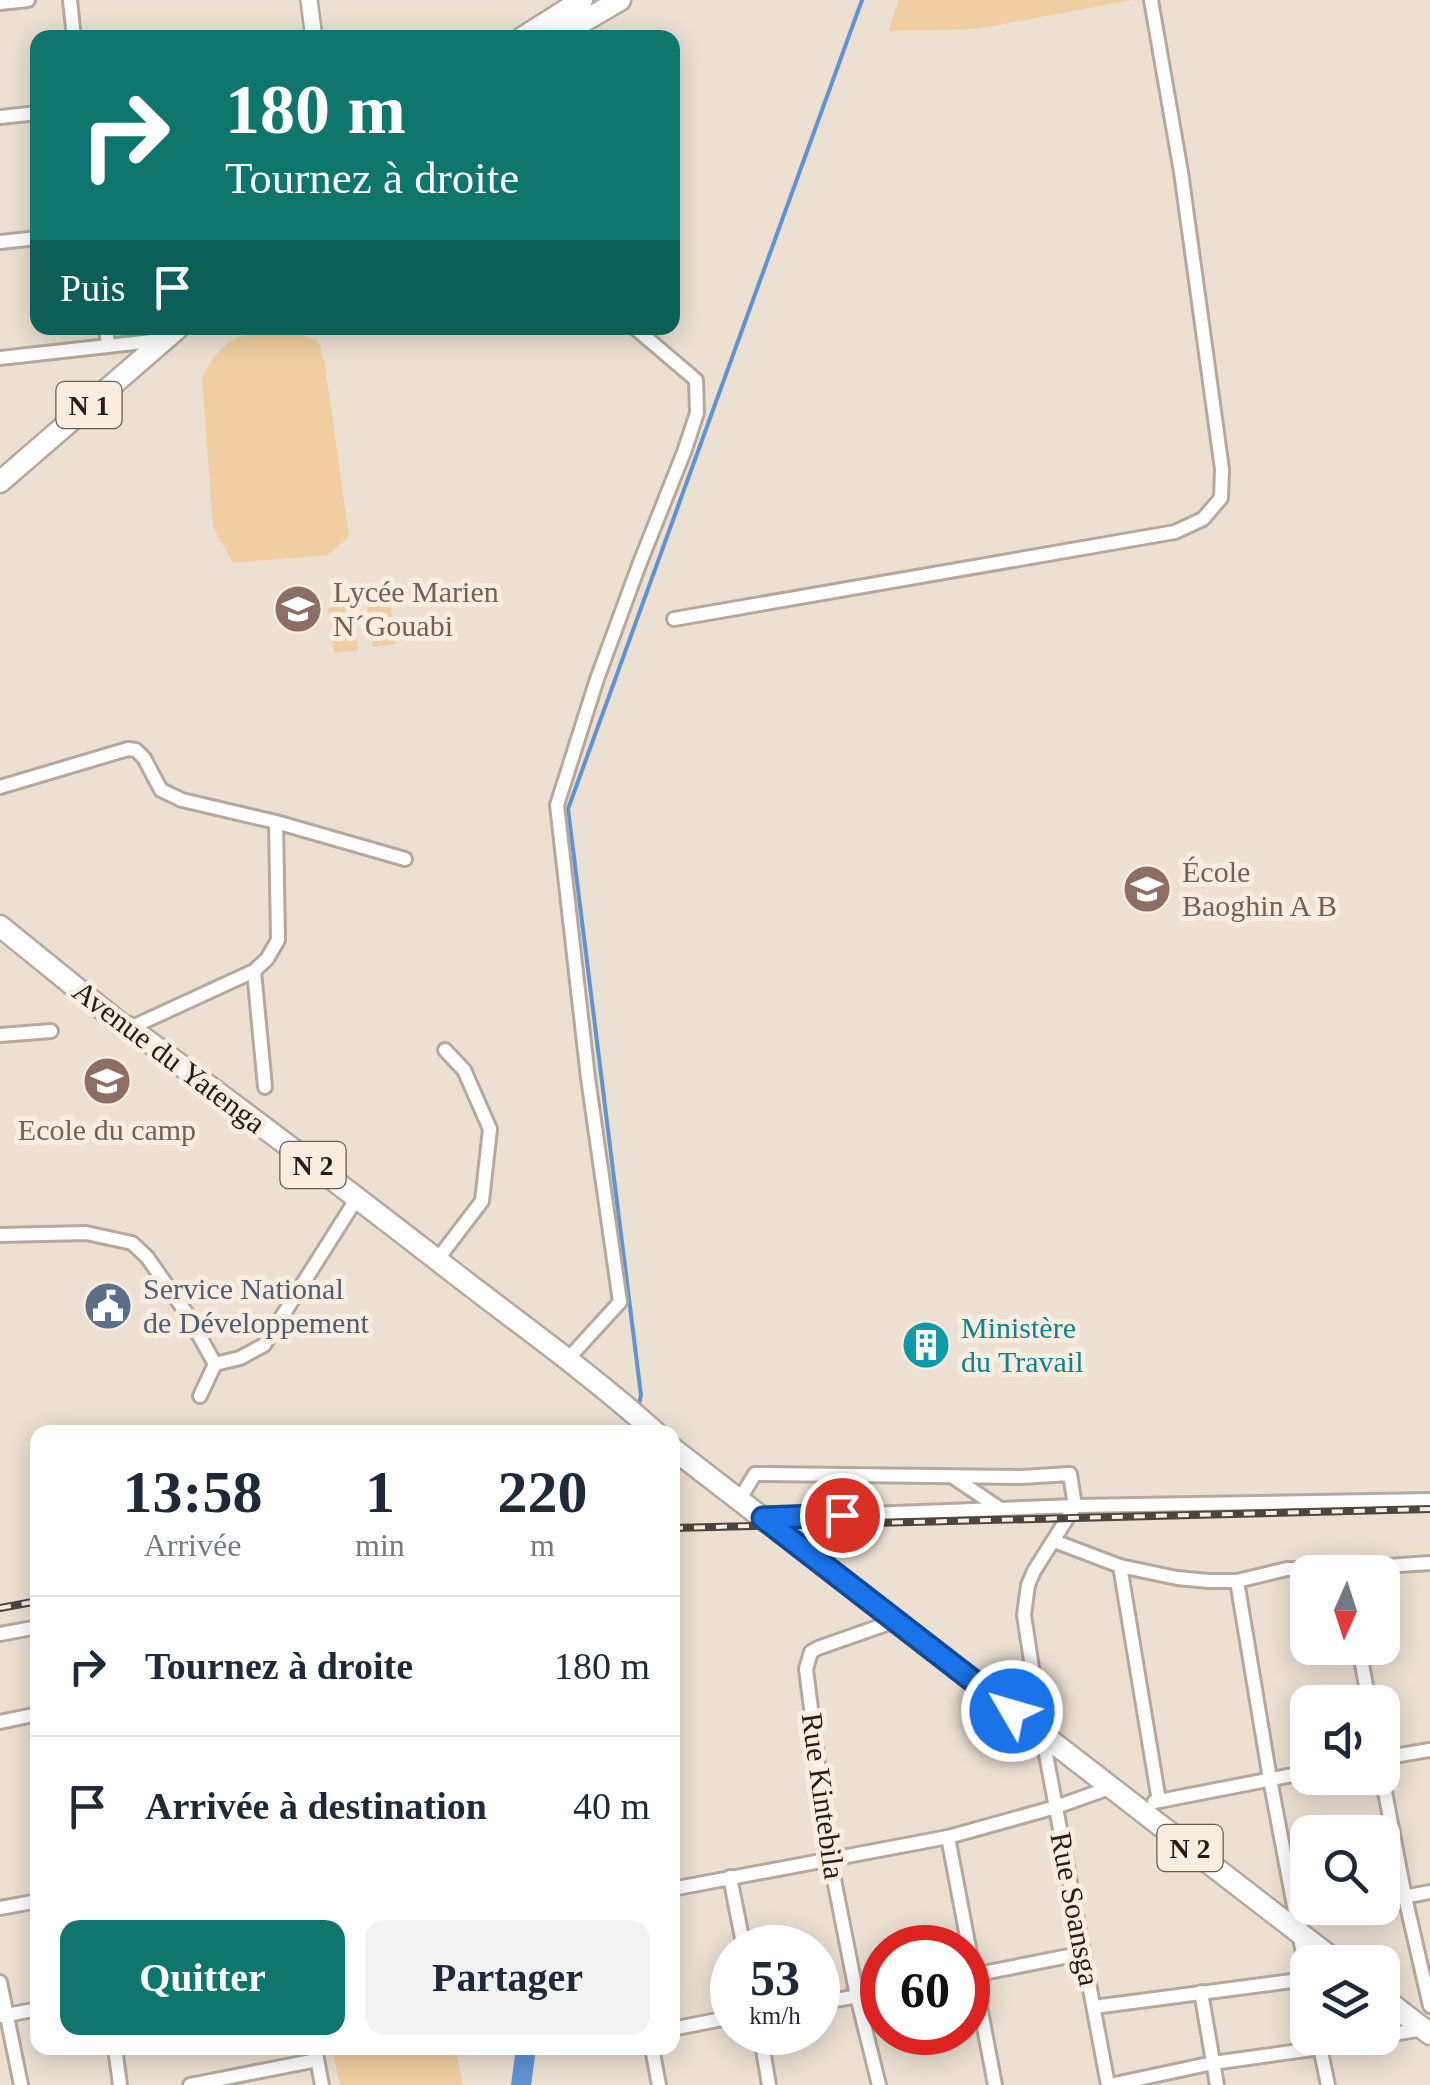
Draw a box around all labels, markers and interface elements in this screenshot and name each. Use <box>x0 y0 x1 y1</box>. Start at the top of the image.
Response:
icon: right <box>60 70 190 200</box>
text: 180 m <box>225 71 406 148</box>
text: Tournez à droite <box>225 153 519 203</box>
icon: arrive <box>145 260 200 315</box>
text: Puis <box>60 267 125 309</box>
road number: N 1 <box>56 382 122 428</box>
place label: Lycée Marien N´Gouabi <box>333 575 499 642</box>
school or university icon: Lycée Marien N´Gouabi <box>272 583 324 635</box>
place label: École Baoghin A B <box>1182 855 1337 922</box>
school or university icon: École Baoghin A B <box>1121 863 1173 915</box>
street label: Avenue du Yatenga <box>67 974 272 1140</box>
school or university icon: Ecole du camp <box>81 1055 133 1107</box>
place label: Ecole du camp <box>18 1113 196 1146</box>
road number: N 2 <box>280 1142 346 1188</box>
place label: Service National de Développement <box>143 1272 369 1339</box>
public building icon: Service National de Développement <box>82 1280 134 1332</box>
place label: Ministère du Travail <box>961 1311 1084 1378</box>
building icon: Ministère du Travail <box>900 1319 952 1371</box>
text: 13:58 <box>123 1459 263 1525</box>
text: 1 <box>365 1459 395 1525</box>
text: 220 <box>497 1459 587 1525</box>
pin <box>800 1473 885 1558</box>
icon: arrive <box>815 1488 870 1543</box>
text: Arrivée <box>144 1527 241 1563</box>
text: min <box>355 1527 405 1563</box>
text: m <box>530 1527 555 1563</box>
north arrow <box>1290 1555 1400 1665</box>
map controls <box>1290 1555 1400 2055</box>
icon: right <box>60 1639 115 1694</box>
text: Tournez à droite <box>145 1645 413 1687</box>
text: 180 m <box>554 1645 650 1687</box>
position arrow <box>960 1659 1064 1763</box>
button: sound <box>1290 1685 1400 1795</box>
street label: Rue Kintebila <box>796 1711 851 1881</box>
icon: arrive <box>60 1779 115 1834</box>
text: Arrivée à destination <box>145 1785 487 1827</box>
text: 40 m <box>573 1785 650 1827</box>
button: search <box>1290 1815 1400 1925</box>
road number: N 2 <box>1158 1825 1222 1871</box>
street label: Rue Soansga <box>1044 1829 1107 1989</box>
button: Quitter <box>60 1920 345 2035</box>
button: Partager <box>365 1920 650 2035</box>
speed limit sign: 60 <box>860 1925 990 2055</box>
button: layers <box>1290 1945 1400 2055</box>
text: 53 <box>750 1950 800 2006</box>
text: km/h <box>749 2002 801 2029</box>

